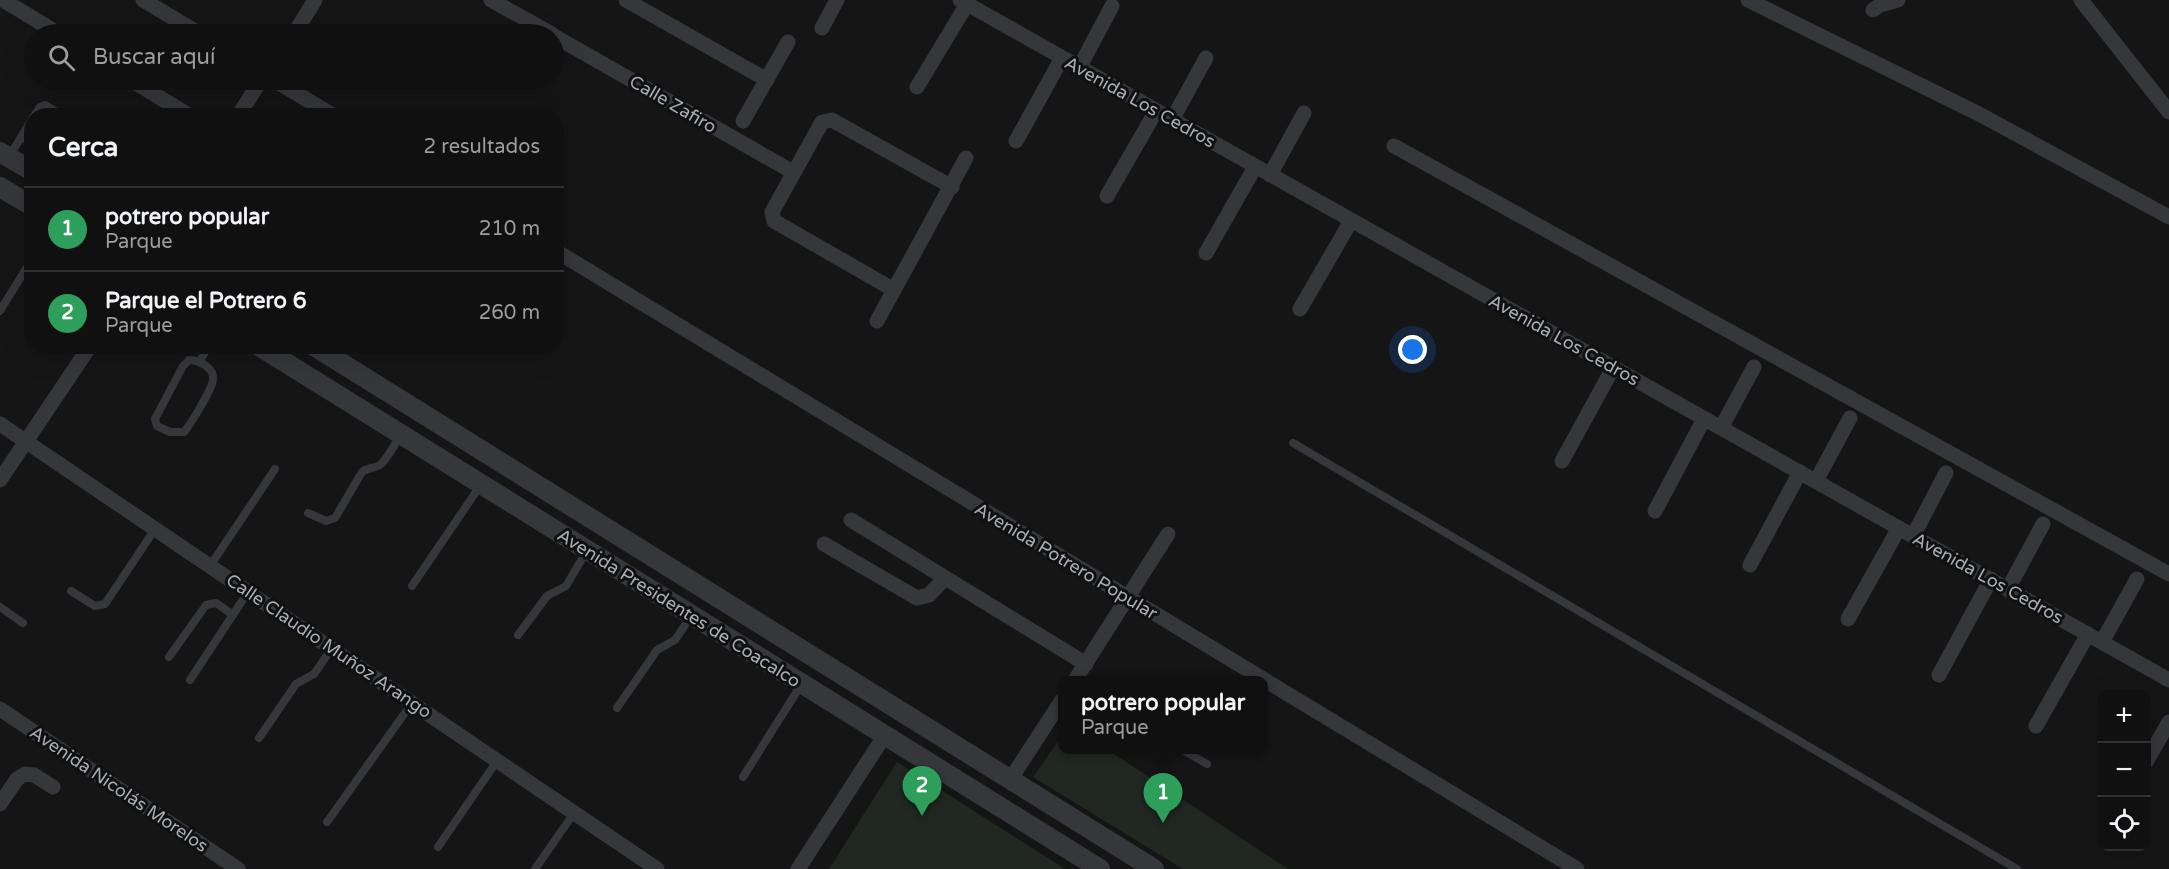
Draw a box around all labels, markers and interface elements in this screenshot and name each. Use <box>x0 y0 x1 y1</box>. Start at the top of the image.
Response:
search box <box>24 24 564 90</box>
icon: search <box>45 41 78 74</box>
text: Buscar aquí <box>93 44 215 70</box>
street label: Avenida Los Cedros <box>1061 52 1219 152</box>
street label: Calle Zafiro <box>626 70 720 138</box>
text: Cerca <box>48 132 118 163</box>
text: 2 resultados <box>424 135 540 159</box>
text: potrero popular <box>105 204 269 230</box>
text: 1 <box>61 217 74 241</box>
text: 210 m <box>479 217 540 241</box>
text: Parque <box>105 230 173 254</box>
text: Parque el Potrero 6 <box>105 288 307 314</box>
street label: Avenida Los Cedros <box>1485 290 1643 390</box>
text: 2 <box>61 301 74 325</box>
text: 260 m <box>479 301 540 325</box>
text: Parque <box>105 314 173 338</box>
your location <box>1398 335 1427 364</box>
street label: Avenida Potrero Popular <box>971 498 1161 624</box>
street label: Avenida Presidentes de Coacalco <box>553 524 805 692</box>
street label: Avenida Los Cedros <box>1909 528 2067 628</box>
street label: Calle Claudio Muñoz Arango <box>222 569 436 723</box>
popup <box>1058 676 1268 754</box>
map controls <box>2097 689 2151 851</box>
button: + <box>2097 689 2151 743</box>
text: potrero popular <box>1081 690 1245 716</box>
text: Parque <box>1081 716 1149 740</box>
street label: Avenida Nicolás Morelos <box>26 721 212 857</box>
button: − <box>2097 743 2151 797</box>
pin: 2 <box>902 766 942 816</box>
pin: 1 <box>1144 774 1182 823</box>
button: locate <box>2097 797 2151 851</box>

